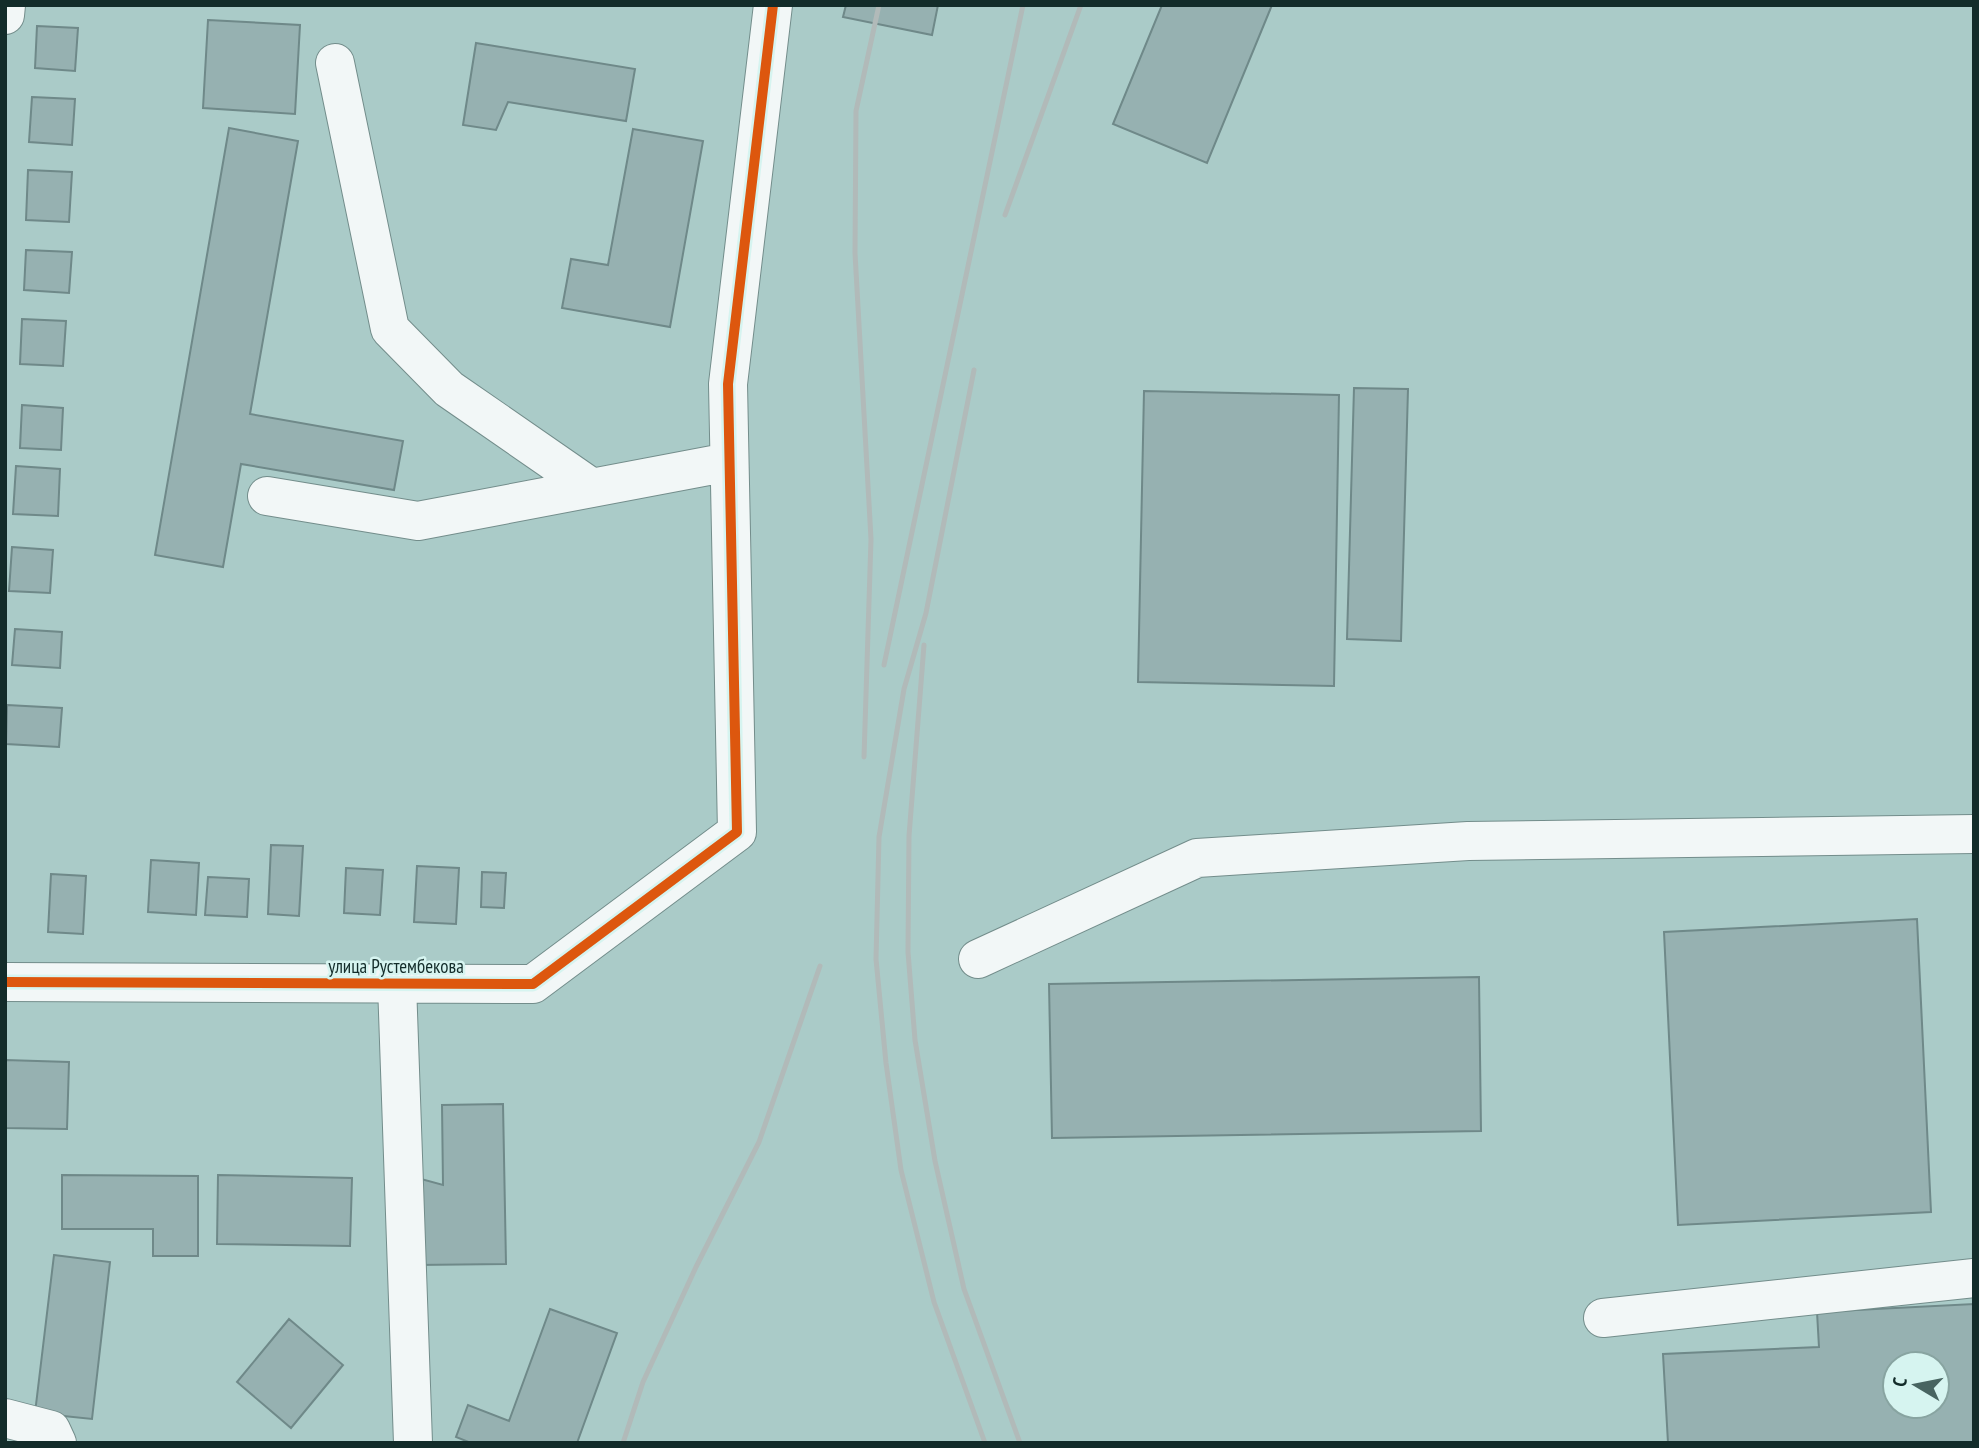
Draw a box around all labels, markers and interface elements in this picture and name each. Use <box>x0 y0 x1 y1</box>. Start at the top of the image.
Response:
street label: улица Рустембекова <box>328 954 464 978</box>
north arrow <box>1881 1350 1951 1420</box>
text: С <box>1887 1375 1912 1388</box>

